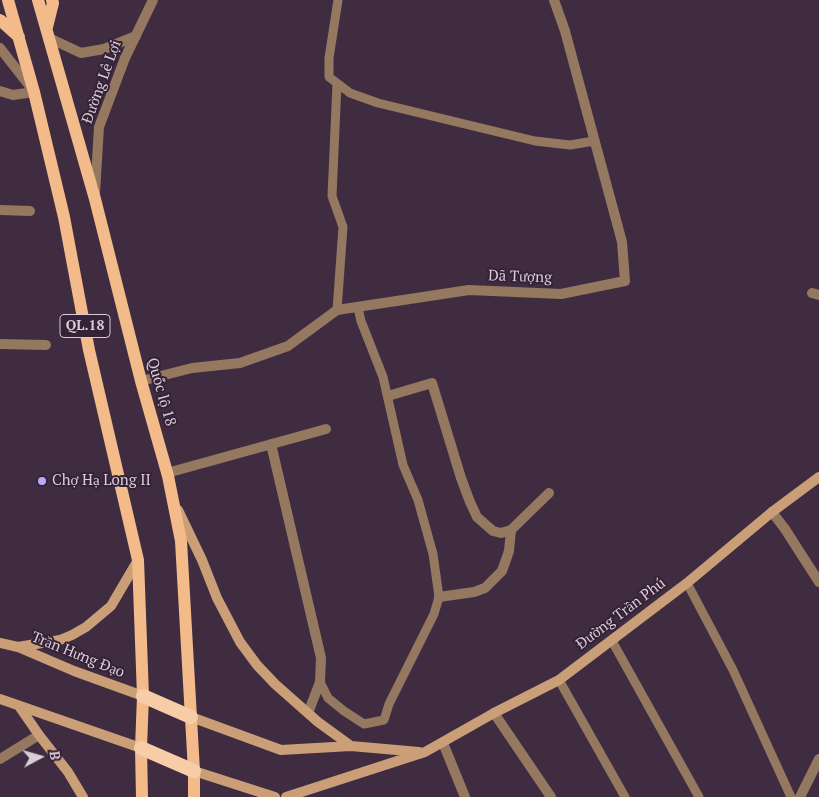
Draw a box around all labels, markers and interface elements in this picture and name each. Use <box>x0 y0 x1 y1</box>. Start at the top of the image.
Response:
street label: Đường Lê Lợi <box>79 38 125 126</box>
street label: Dã Tượng <box>488 267 552 287</box>
road number: QL.18 <box>60 314 110 338</box>
street label: Quốc lộ 18 <box>143 356 179 428</box>
place label: Chợ Hạ Long II <box>52 472 151 490</box>
marker: Chợ Hạ Long II <box>36 475 48 487</box>
street label: Đường Trần Phú <box>573 575 669 653</box>
street label: Trần Hưng Đạo <box>29 628 127 682</box>
north arrow <box>15 732 65 782</box>
text: B <box>45 750 65 761</box>

